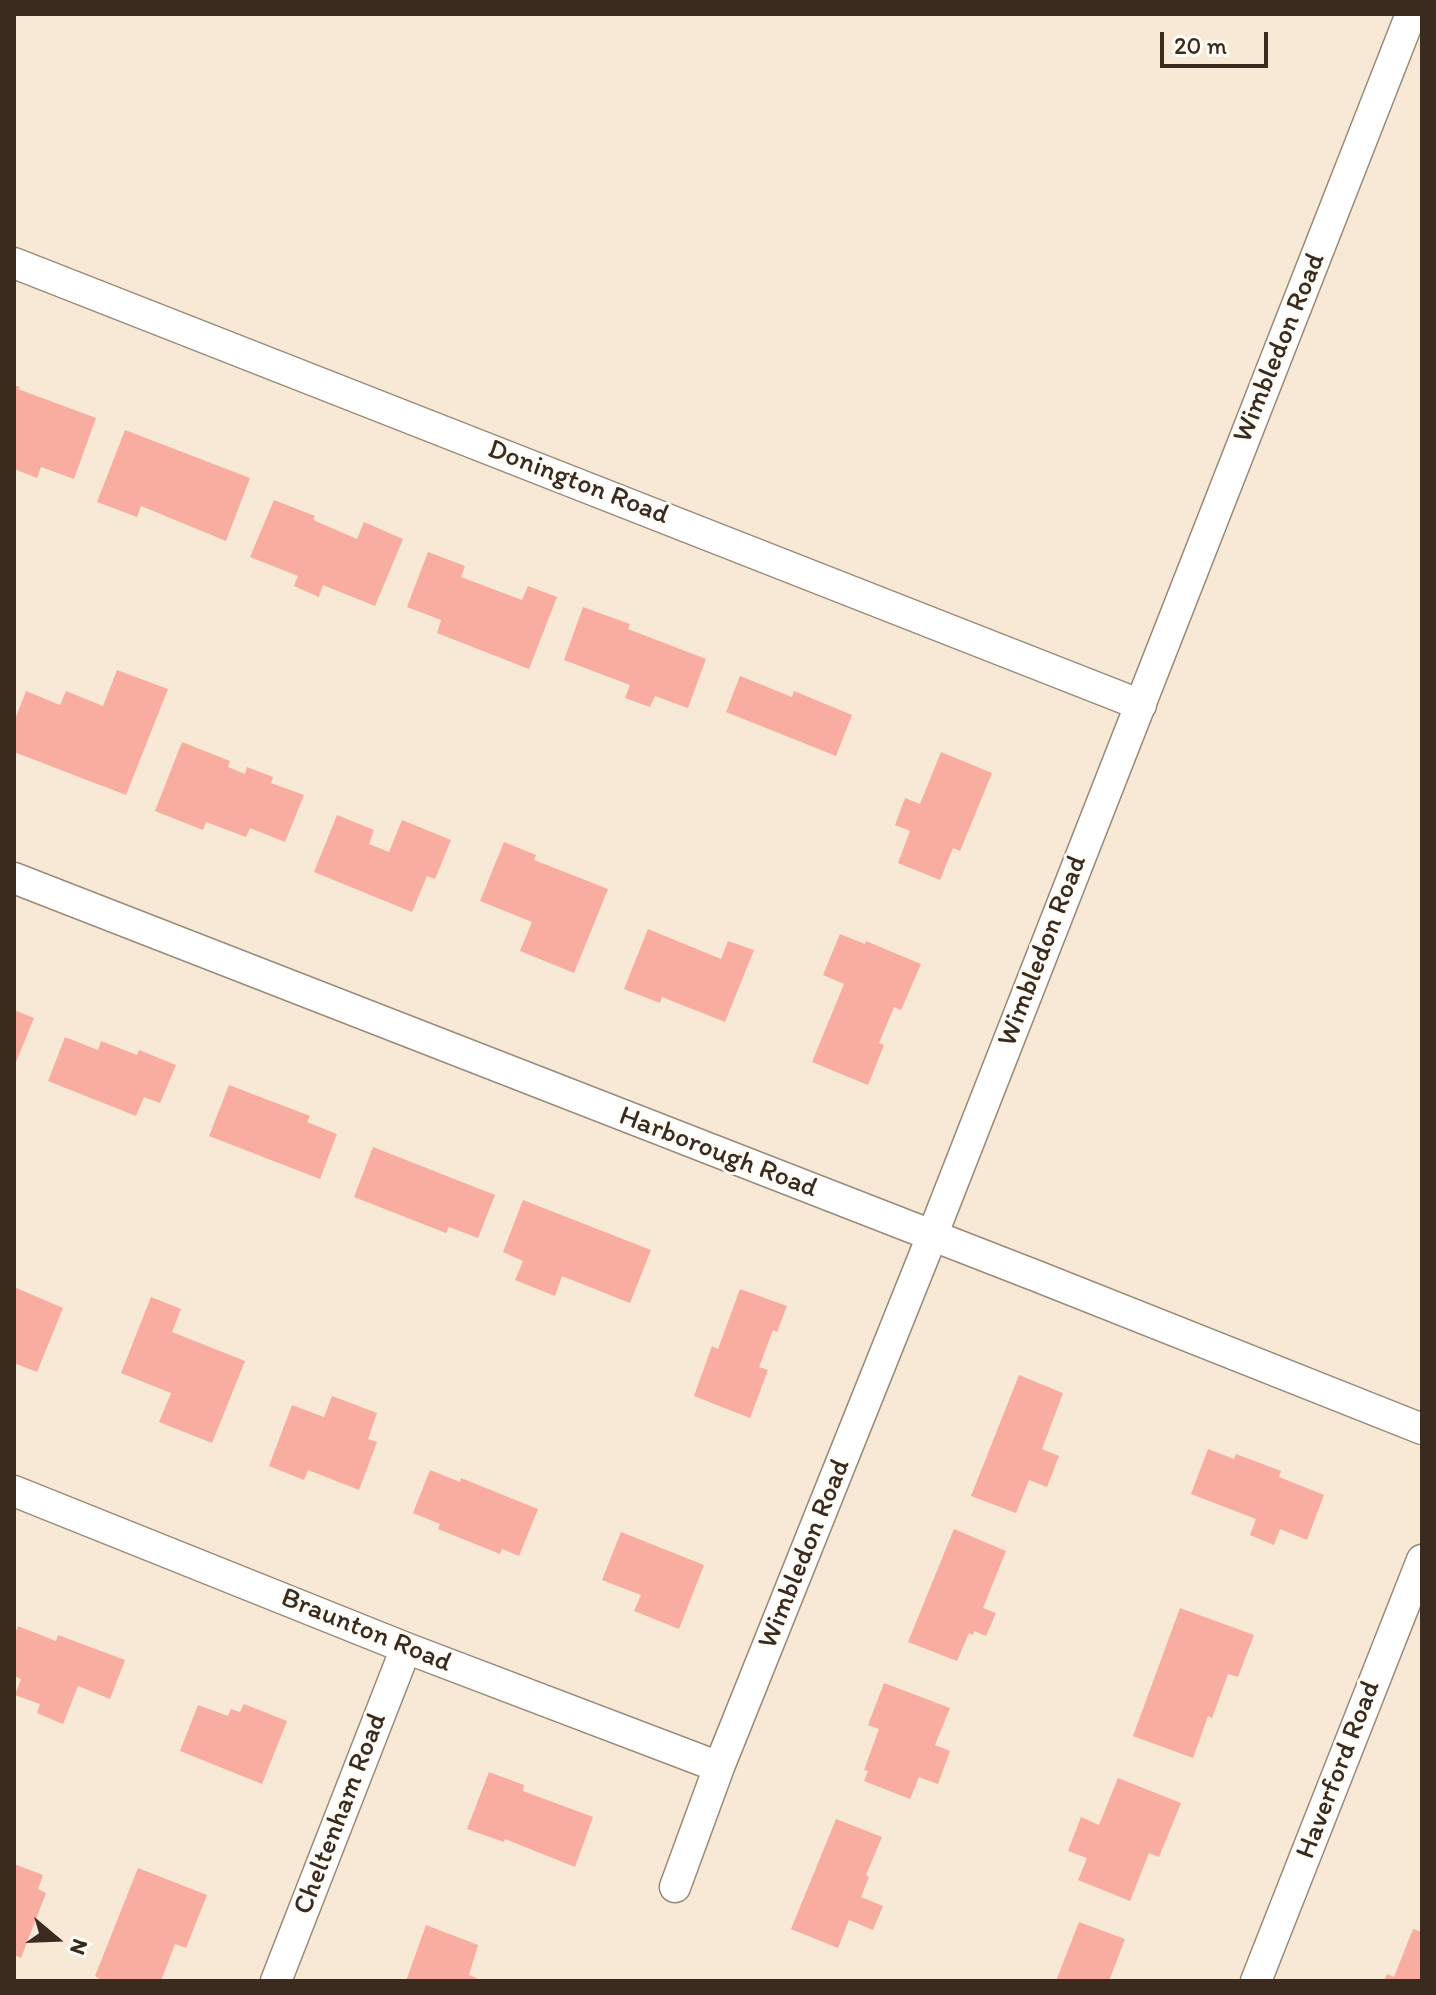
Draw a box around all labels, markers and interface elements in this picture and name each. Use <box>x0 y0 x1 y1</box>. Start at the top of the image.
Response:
scale bar <box>1164 16 1272 66</box>
text: 20 m <box>1174 31 1227 60</box>
street label: Wimbledon Road <box>1227 248 1333 448</box>
street label: Donington Road <box>483 433 673 533</box>
street label: Wimbledon Road <box>991 851 1095 1051</box>
street label: Harborough Road <box>614 1100 822 1206</box>
street label: Wimbledon Road <box>752 1454 858 1654</box>
street label: Braunton Road <box>276 1581 456 1681</box>
street label: Haverford Road <box>1290 1676 1388 1864</box>
street label: Cheltenham Road <box>287 1709 395 1919</box>
north arrow <box>16 1899 96 1979</box>
text: N <box>64 1936 94 1958</box>

